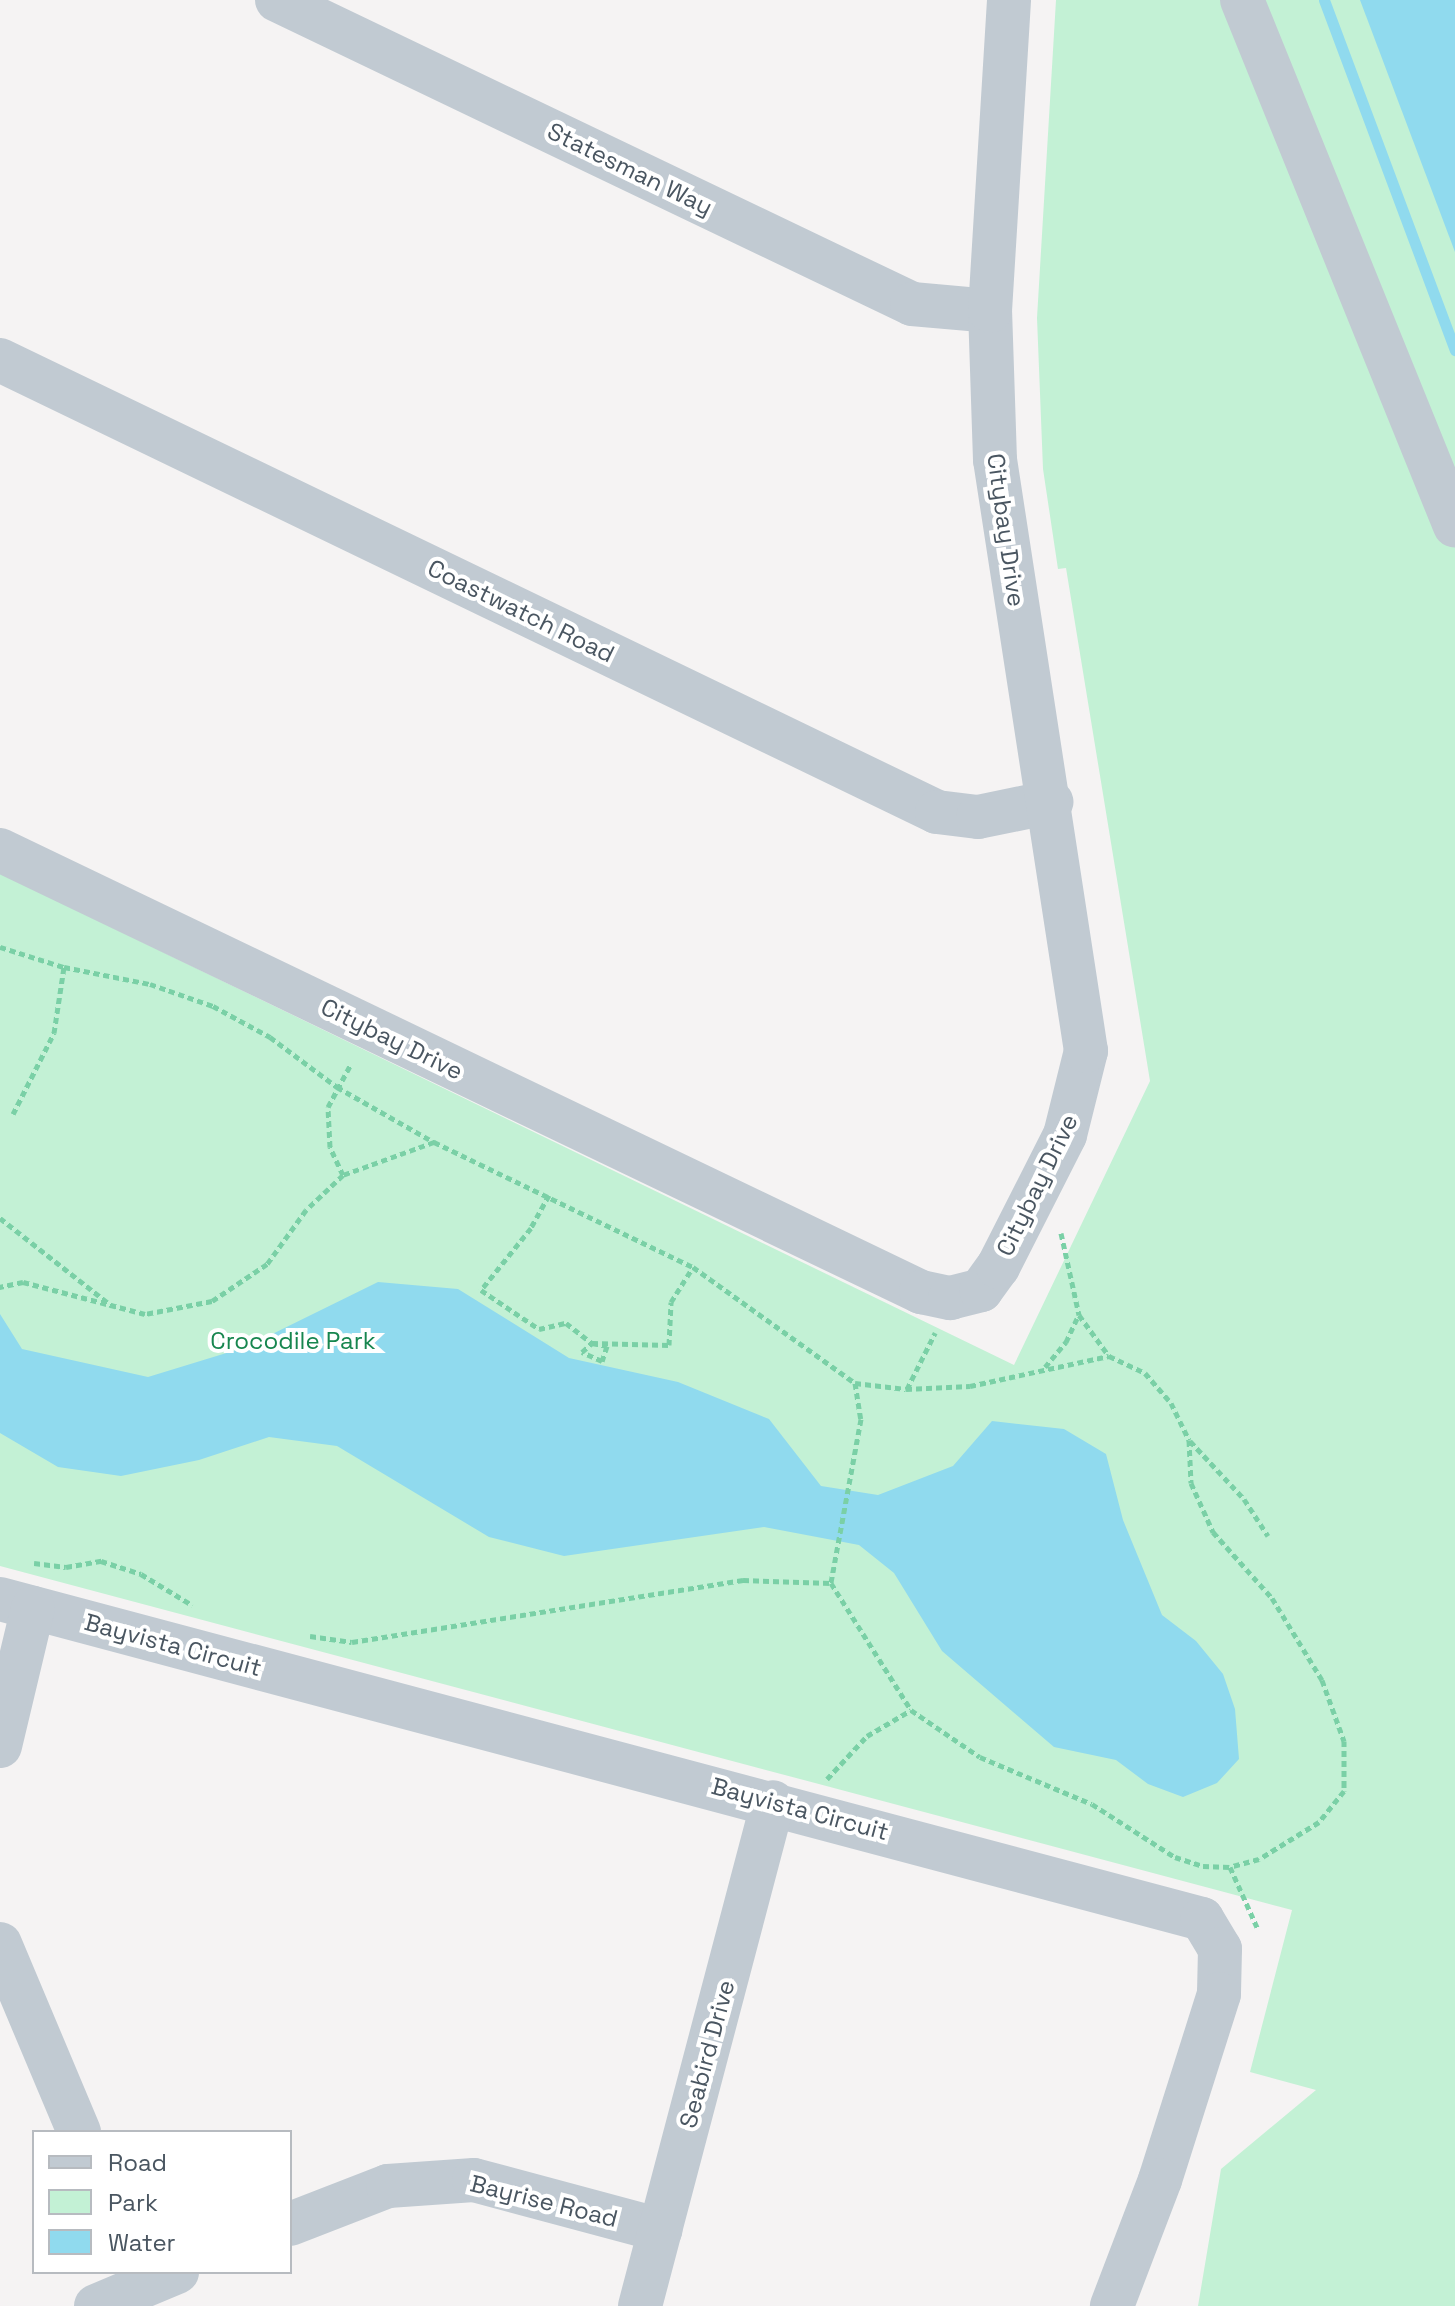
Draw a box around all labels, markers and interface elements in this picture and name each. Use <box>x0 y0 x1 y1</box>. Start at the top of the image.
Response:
street label: Statesman Way <box>543 117 717 221</box>
street label: Citybay Drive <box>981 452 1031 608</box>
street label: Coastwatch Road <box>423 553 619 669</box>
street label: Citybay Drive <box>316 992 468 1086</box>
street label: Citybay Drive <box>990 1109 1084 1261</box>
park label: Crocodile Park <box>210 1327 376 1355</box>
street label: Bayvista Circuit <box>81 1608 265 1682</box>
street label: Bayvista Circuit <box>708 1772 892 1846</box>
street label: Seabird Drive <box>673 1977 741 2131</box>
legend <box>32 2130 292 2274</box>
text: Road <box>108 2147 167 2178</box>
street label: Bayrise Road <box>467 2169 621 2233</box>
text: Park <box>108 2187 158 2218</box>
text: Water <box>108 2227 176 2258</box>

